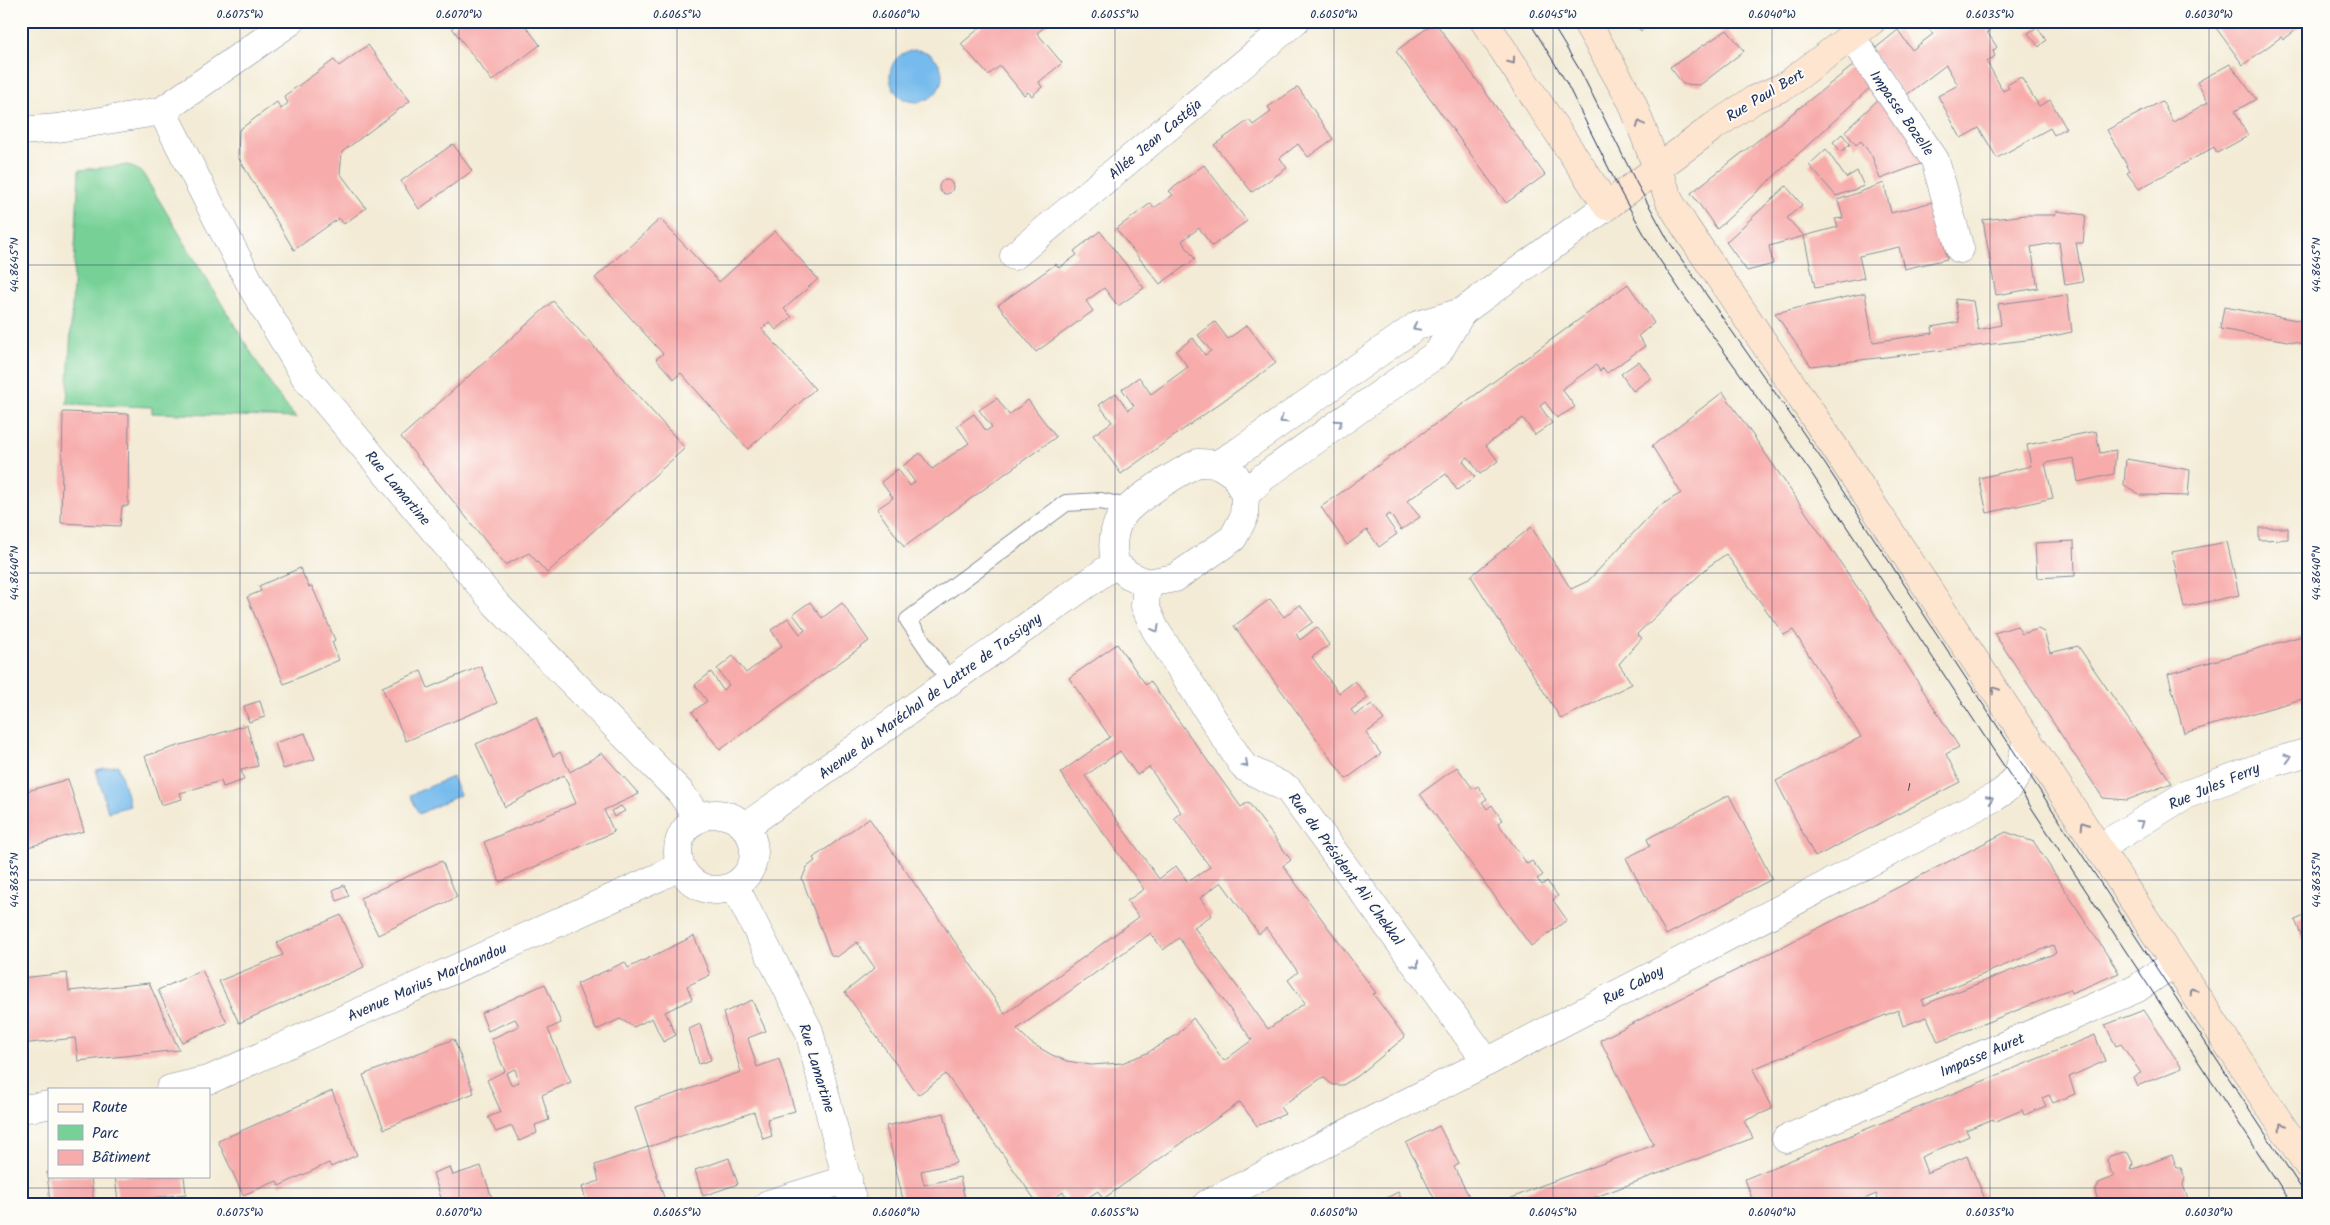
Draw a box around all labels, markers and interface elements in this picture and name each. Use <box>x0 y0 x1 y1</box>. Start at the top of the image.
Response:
text: 0.6075°W <box>217 5 263 24</box>
text: 0.6070°W <box>436 5 482 24</box>
text: 0.6065°W <box>653 5 701 24</box>
text: 0.6060°W <box>872 5 920 24</box>
text: 0.6055°W <box>1091 5 1139 24</box>
text: 0.6050°W <box>1310 5 1358 24</box>
text: 0.6045°W <box>1529 5 1577 24</box>
text: 0.6040°W <box>1748 5 1796 24</box>
text: 0.6035°W <box>1966 5 2014 24</box>
text: 0.6030°W <box>2185 5 2233 24</box>
one-way arrow <box>1506 55 1515 65</box>
street label: Rue Paul Bert <box>1722 63 1810 129</box>
street label: Impasse Bozelle <box>1863 66 1940 162</box>
street label: Allée Jean Castéja <box>1103 93 1208 186</box>
one-way arrow <box>1636 120 1646 129</box>
text: 44.8645°N <box>5 237 24 293</box>
text: 44.8645°N <box>2307 237 2326 293</box>
one-way arrow <box>1412 321 1421 331</box>
one-way arrow <box>1279 414 1288 423</box>
one-way arrow <box>1334 420 1343 429</box>
street label: Rue Lamartine <box>358 446 436 532</box>
text: 44.8640°N <box>5 546 24 600</box>
text: 44.8640°N <box>2307 546 2326 600</box>
street label: Avenue du Maréchal de Lattre de Tassigny <box>814 607 1048 786</box>
one-way arrow <box>1150 624 1160 633</box>
one-way arrow <box>1992 686 2001 695</box>
one-way arrow <box>2284 753 2292 763</box>
street label: Rue Jules Ferry <box>2165 756 2265 817</box>
one-way arrow <box>1239 759 1248 768</box>
house number: 1 <box>1907 778 1911 797</box>
street label: Rue du Président Ali Chekkal <box>1281 788 1409 951</box>
one-way arrow <box>1985 795 1994 805</box>
one-way arrow <box>2134 820 2144 829</box>
one-way arrow <box>2081 822 2091 831</box>
text: 44.8635°N <box>5 852 24 908</box>
text: 44.8635°N <box>2307 852 2326 908</box>
street label: Avenue Marius Marchandou <box>344 937 511 1029</box>
one-way arrow <box>1410 959 1419 969</box>
street label: Rue Caboy <box>1598 959 1669 1012</box>
one-way arrow <box>2189 987 2199 996</box>
street label: Rue Lamartine <box>791 1021 841 1116</box>
street label: Impasse Auret <box>1936 1027 2029 1085</box>
legend <box>48 1088 210 1178</box>
text: Route <box>92 1096 128 1120</box>
text: Parc <box>92 1122 119 1146</box>
one-way arrow <box>2279 1123 2288 1132</box>
text: Bâtiment <box>92 1146 151 1170</box>
text: 0.6075°W <box>217 1203 263 1222</box>
text: 0.6070°W <box>436 1203 482 1222</box>
text: 0.6065°W <box>653 1203 701 1222</box>
text: 0.6060°W <box>872 1203 920 1222</box>
text: 0.6055°W <box>1091 1203 1139 1222</box>
text: 0.6050°W <box>1310 1203 1358 1222</box>
text: 0.6045°W <box>1529 1203 1577 1222</box>
text: 0.6040°W <box>1748 1203 1796 1222</box>
text: 0.6035°W <box>1966 1203 2014 1222</box>
text: 0.6030°W <box>2185 1203 2233 1222</box>

